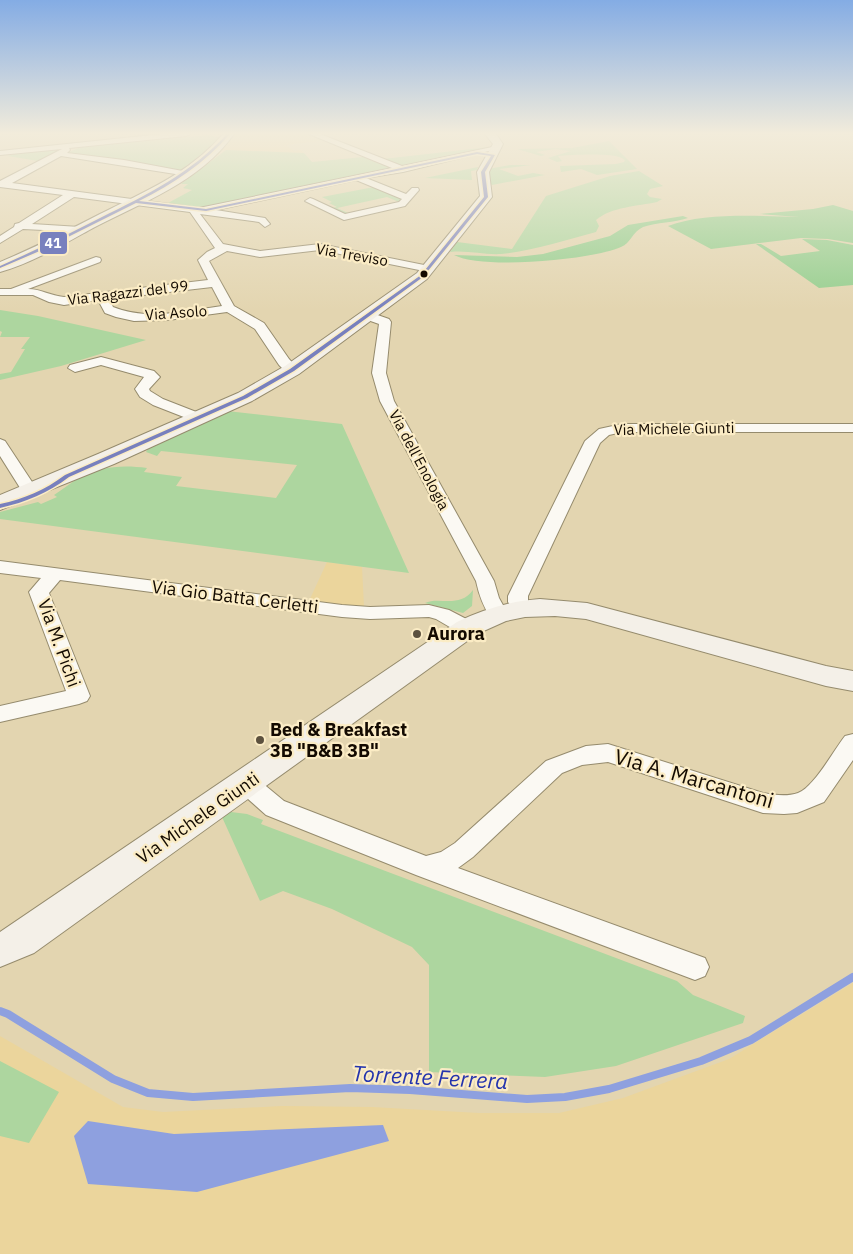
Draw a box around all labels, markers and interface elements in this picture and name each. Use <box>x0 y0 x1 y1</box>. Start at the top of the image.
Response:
line badge: 41 <box>39 231 68 255</box>
text: 41 <box>45 234 62 252</box>
street label: Via Treviso <box>315 239 390 270</box>
unlabelled marker <box>419 269 429 279</box>
street label: Via Ragazzi del 99 <box>66 276 189 309</box>
street label: Via Asolo <box>144 301 208 324</box>
street label: Via dell'Enologia <box>385 406 454 513</box>
street label: Via Michele Giunti <box>613 418 735 439</box>
street label: Via Gio Batta Cerletti <box>150 575 320 618</box>
street label: Via M. Pichi <box>33 596 86 690</box>
place label: Aurora <box>427 622 485 645</box>
marker: Aurora <box>411 628 423 640</box>
place label: Bed & Breakfast 3B "B&B 3B" <box>270 718 407 762</box>
marker: Bed & Breakfast 3B "B&B 3B" <box>254 734 266 746</box>
street label: Via A. Marcantoni <box>611 742 777 814</box>
street label: Via Michele Giunti <box>132 767 264 869</box>
water label: Torrente Ferrera <box>351 1058 509 1095</box>

